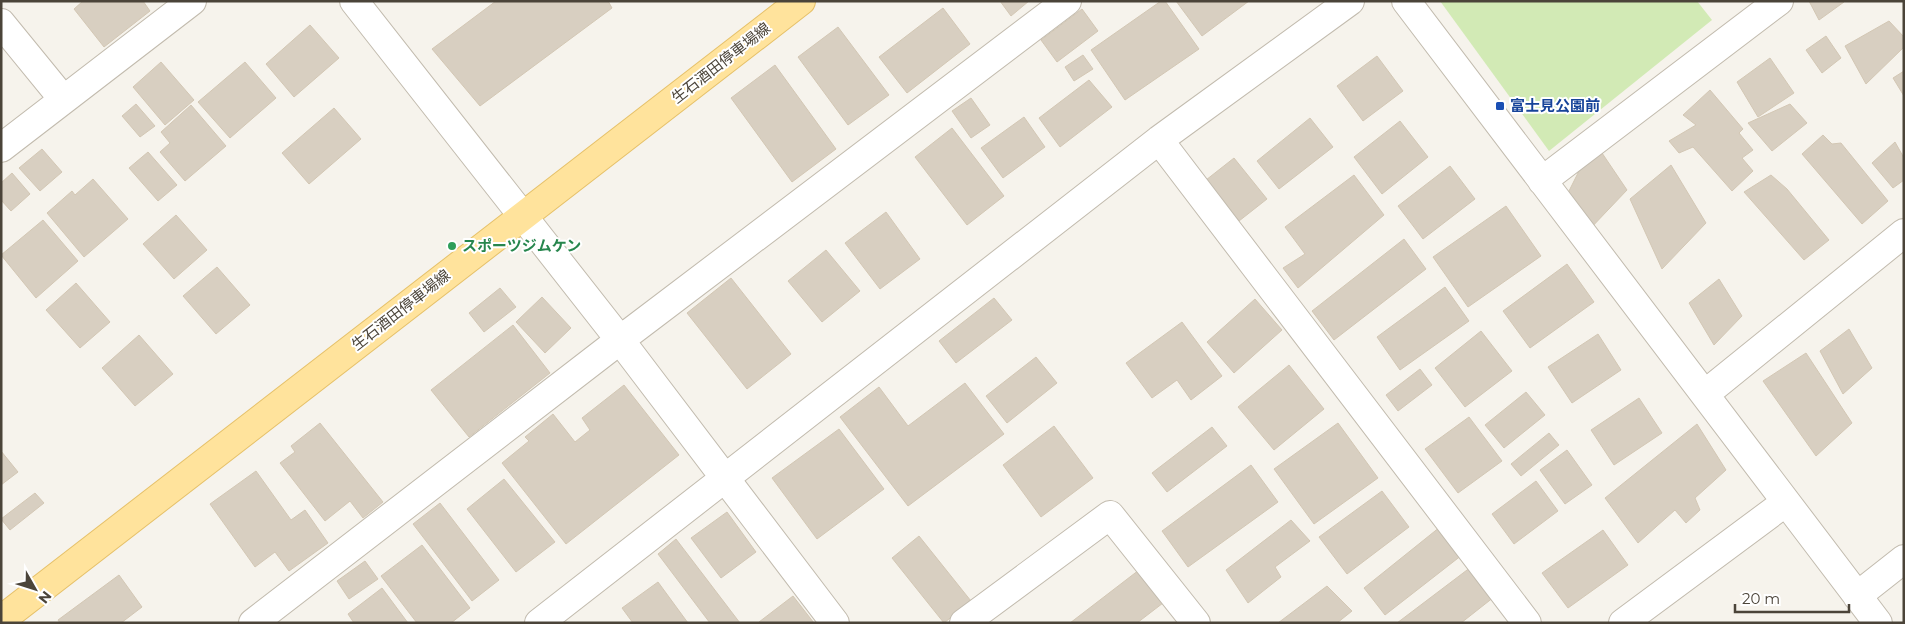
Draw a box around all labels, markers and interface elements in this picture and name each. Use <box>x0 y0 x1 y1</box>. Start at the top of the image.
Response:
street label: 生石酒田停車場線 <box>668 18 774 107</box>
place label: 富士見公園前 <box>1510 96 1600 115</box>
marker: 富士見公園前 <box>1494 100 1506 112</box>
place label: スポーツジムケン <box>462 236 581 255</box>
marker: スポーツジムケン <box>446 240 458 252</box>
street label: 生石酒田停車場線 <box>348 265 454 354</box>
north arrow <box>10 564 60 614</box>
scale bar <box>1735 582 1849 614</box>
text: N <box>35 587 56 607</box>
text: 20 m <box>1742 589 1780 608</box>

